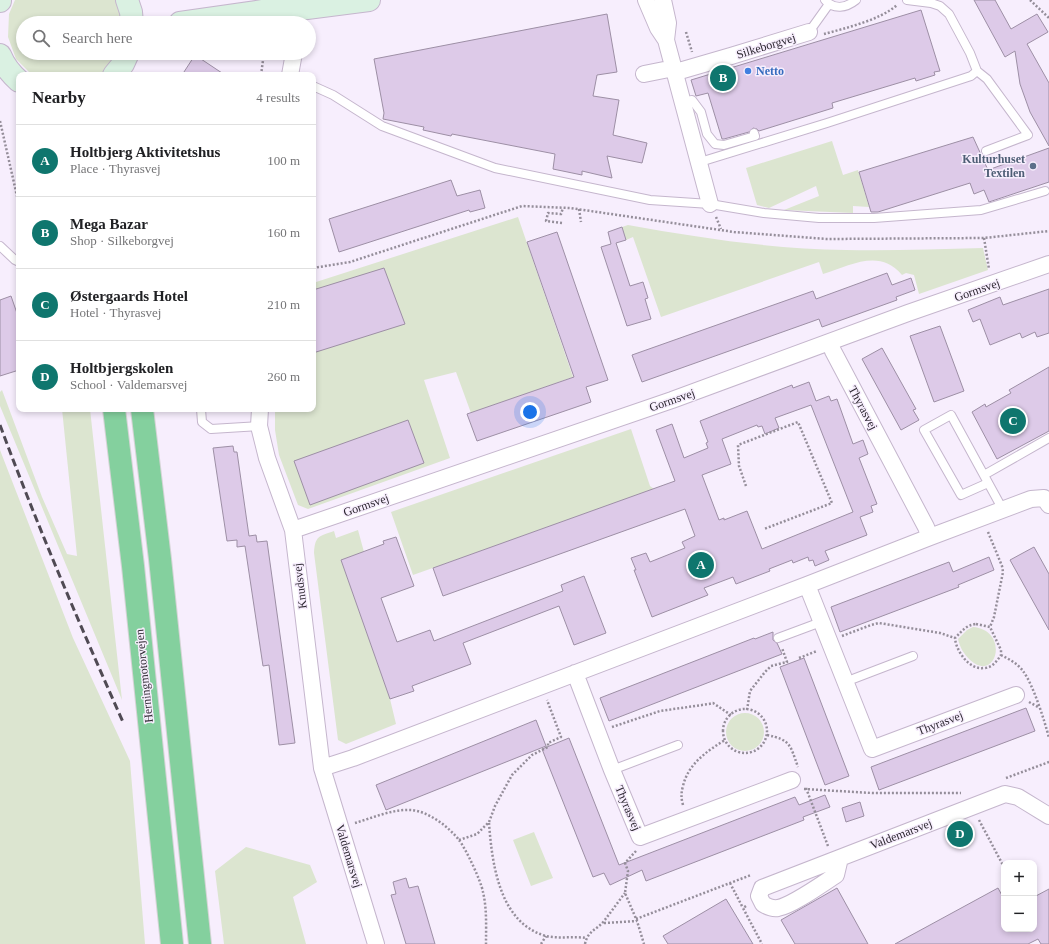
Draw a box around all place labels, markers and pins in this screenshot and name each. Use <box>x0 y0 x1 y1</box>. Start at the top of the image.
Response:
pin: B <box>710 63 736 93</box>
place label: Netto <box>756 64 784 78</box>
marker: Netto <box>743 66 753 76</box>
place label: Kulturhuset Textilen <box>962 152 1025 180</box>
marker: Kulturhuset Textilen <box>1028 161 1038 171</box>
pin: C <box>1000 406 1026 436</box>
pin: A <box>688 550 714 580</box>
pin: D <box>947 819 973 849</box>

